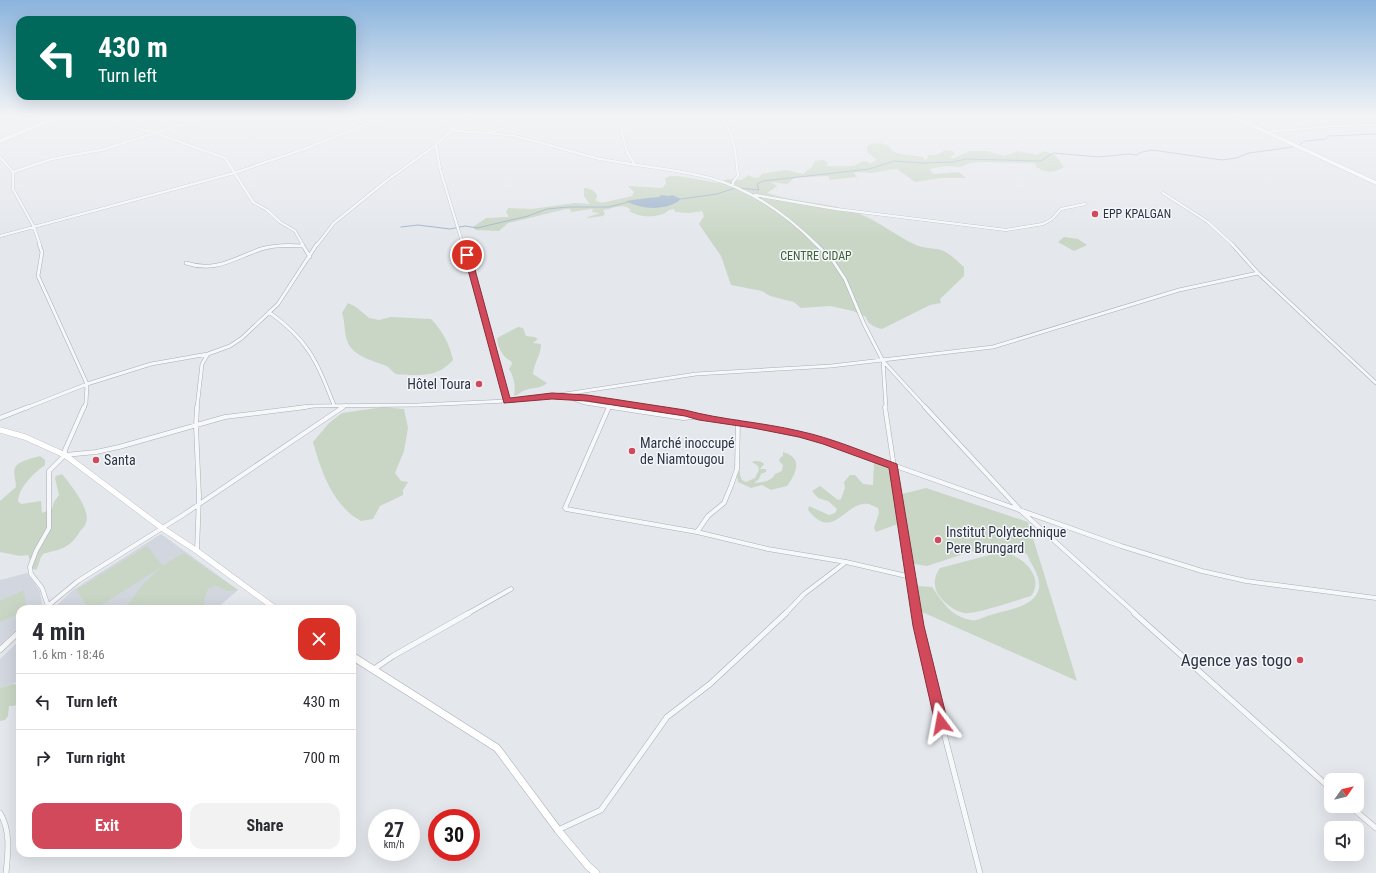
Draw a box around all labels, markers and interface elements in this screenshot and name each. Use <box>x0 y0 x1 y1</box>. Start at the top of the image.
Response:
text: 430 m <box>98 31 168 64</box>
icon: left <box>32 32 84 84</box>
text: Turn left <box>98 65 157 86</box>
place label: EPP KPALGAN <box>1103 207 1171 221</box>
marker: EPP KPALGAN <box>1090 209 1100 219</box>
pin <box>450 238 484 272</box>
icon: arrive <box>456 244 478 266</box>
park label: CENTRE CIDAP <box>780 249 852 263</box>
place label: Hôtel Toura <box>407 376 471 392</box>
marker: Hôtel Toura <box>474 379 484 389</box>
place label: Marché inoccupé de Niamtougou <box>640 435 735 467</box>
marker: Marché inoccupé de Niamtougou <box>627 446 637 456</box>
place label: Santa <box>104 452 136 468</box>
marker: Santa <box>91 455 101 465</box>
place label: Institut Polytechnique Pere Brungard <box>946 524 1067 556</box>
marker: Institut Polytechnique Pere Brungard <box>933 535 943 545</box>
text: 4 min <box>32 618 85 646</box>
button: close <box>298 618 340 660</box>
text: 1.6 km · 18:46 <box>32 647 105 662</box>
place label: Agence yas togo <box>1181 650 1292 670</box>
marker: Agence yas togo <box>1295 655 1305 665</box>
icon: left <box>32 691 54 713</box>
text: Turn left <box>66 693 117 711</box>
text: 430 m <box>303 693 340 711</box>
position arrow <box>920 702 962 744</box>
icon: right <box>32 747 54 769</box>
text: Turn right <box>66 749 125 767</box>
text: 700 m <box>303 749 340 767</box>
north arrow <box>1324 773 1364 813</box>
map controls <box>1324 773 1364 861</box>
button: Exit <box>32 803 182 849</box>
button: Share <box>190 803 340 849</box>
speed limit sign: 30 <box>428 809 480 861</box>
text: 27 <box>384 818 404 842</box>
button: sound <box>1324 821 1364 861</box>
text: km/h <box>384 839 404 850</box>

